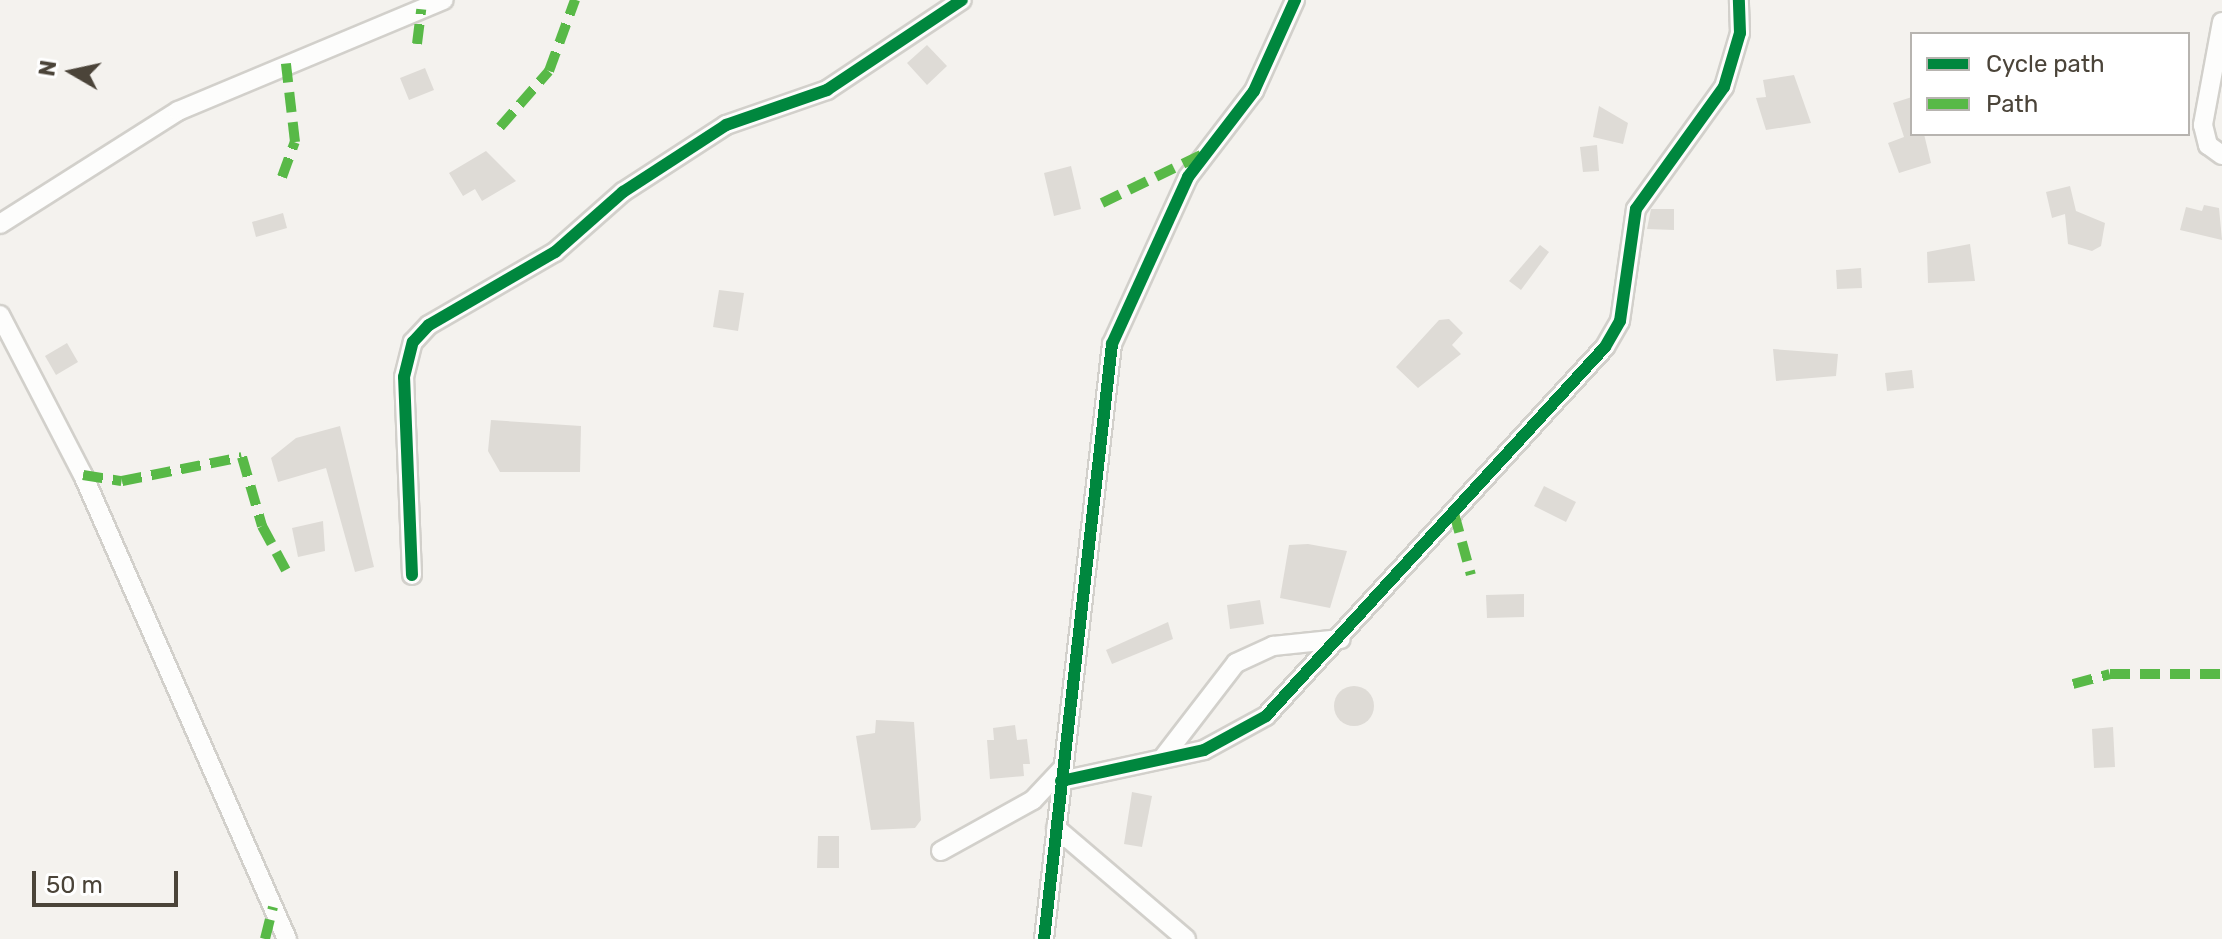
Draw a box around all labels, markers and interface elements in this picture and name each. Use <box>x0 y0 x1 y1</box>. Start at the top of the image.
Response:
north arrow <box>32 32 112 112</box>
legend <box>1910 32 2190 136</box>
text: Cycle path <box>1986 50 2105 78</box>
text: N <box>33 58 62 78</box>
text: Path <box>1986 90 2038 118</box>
scale bar <box>36 855 182 905</box>
text: 50 m <box>46 871 103 899</box>

